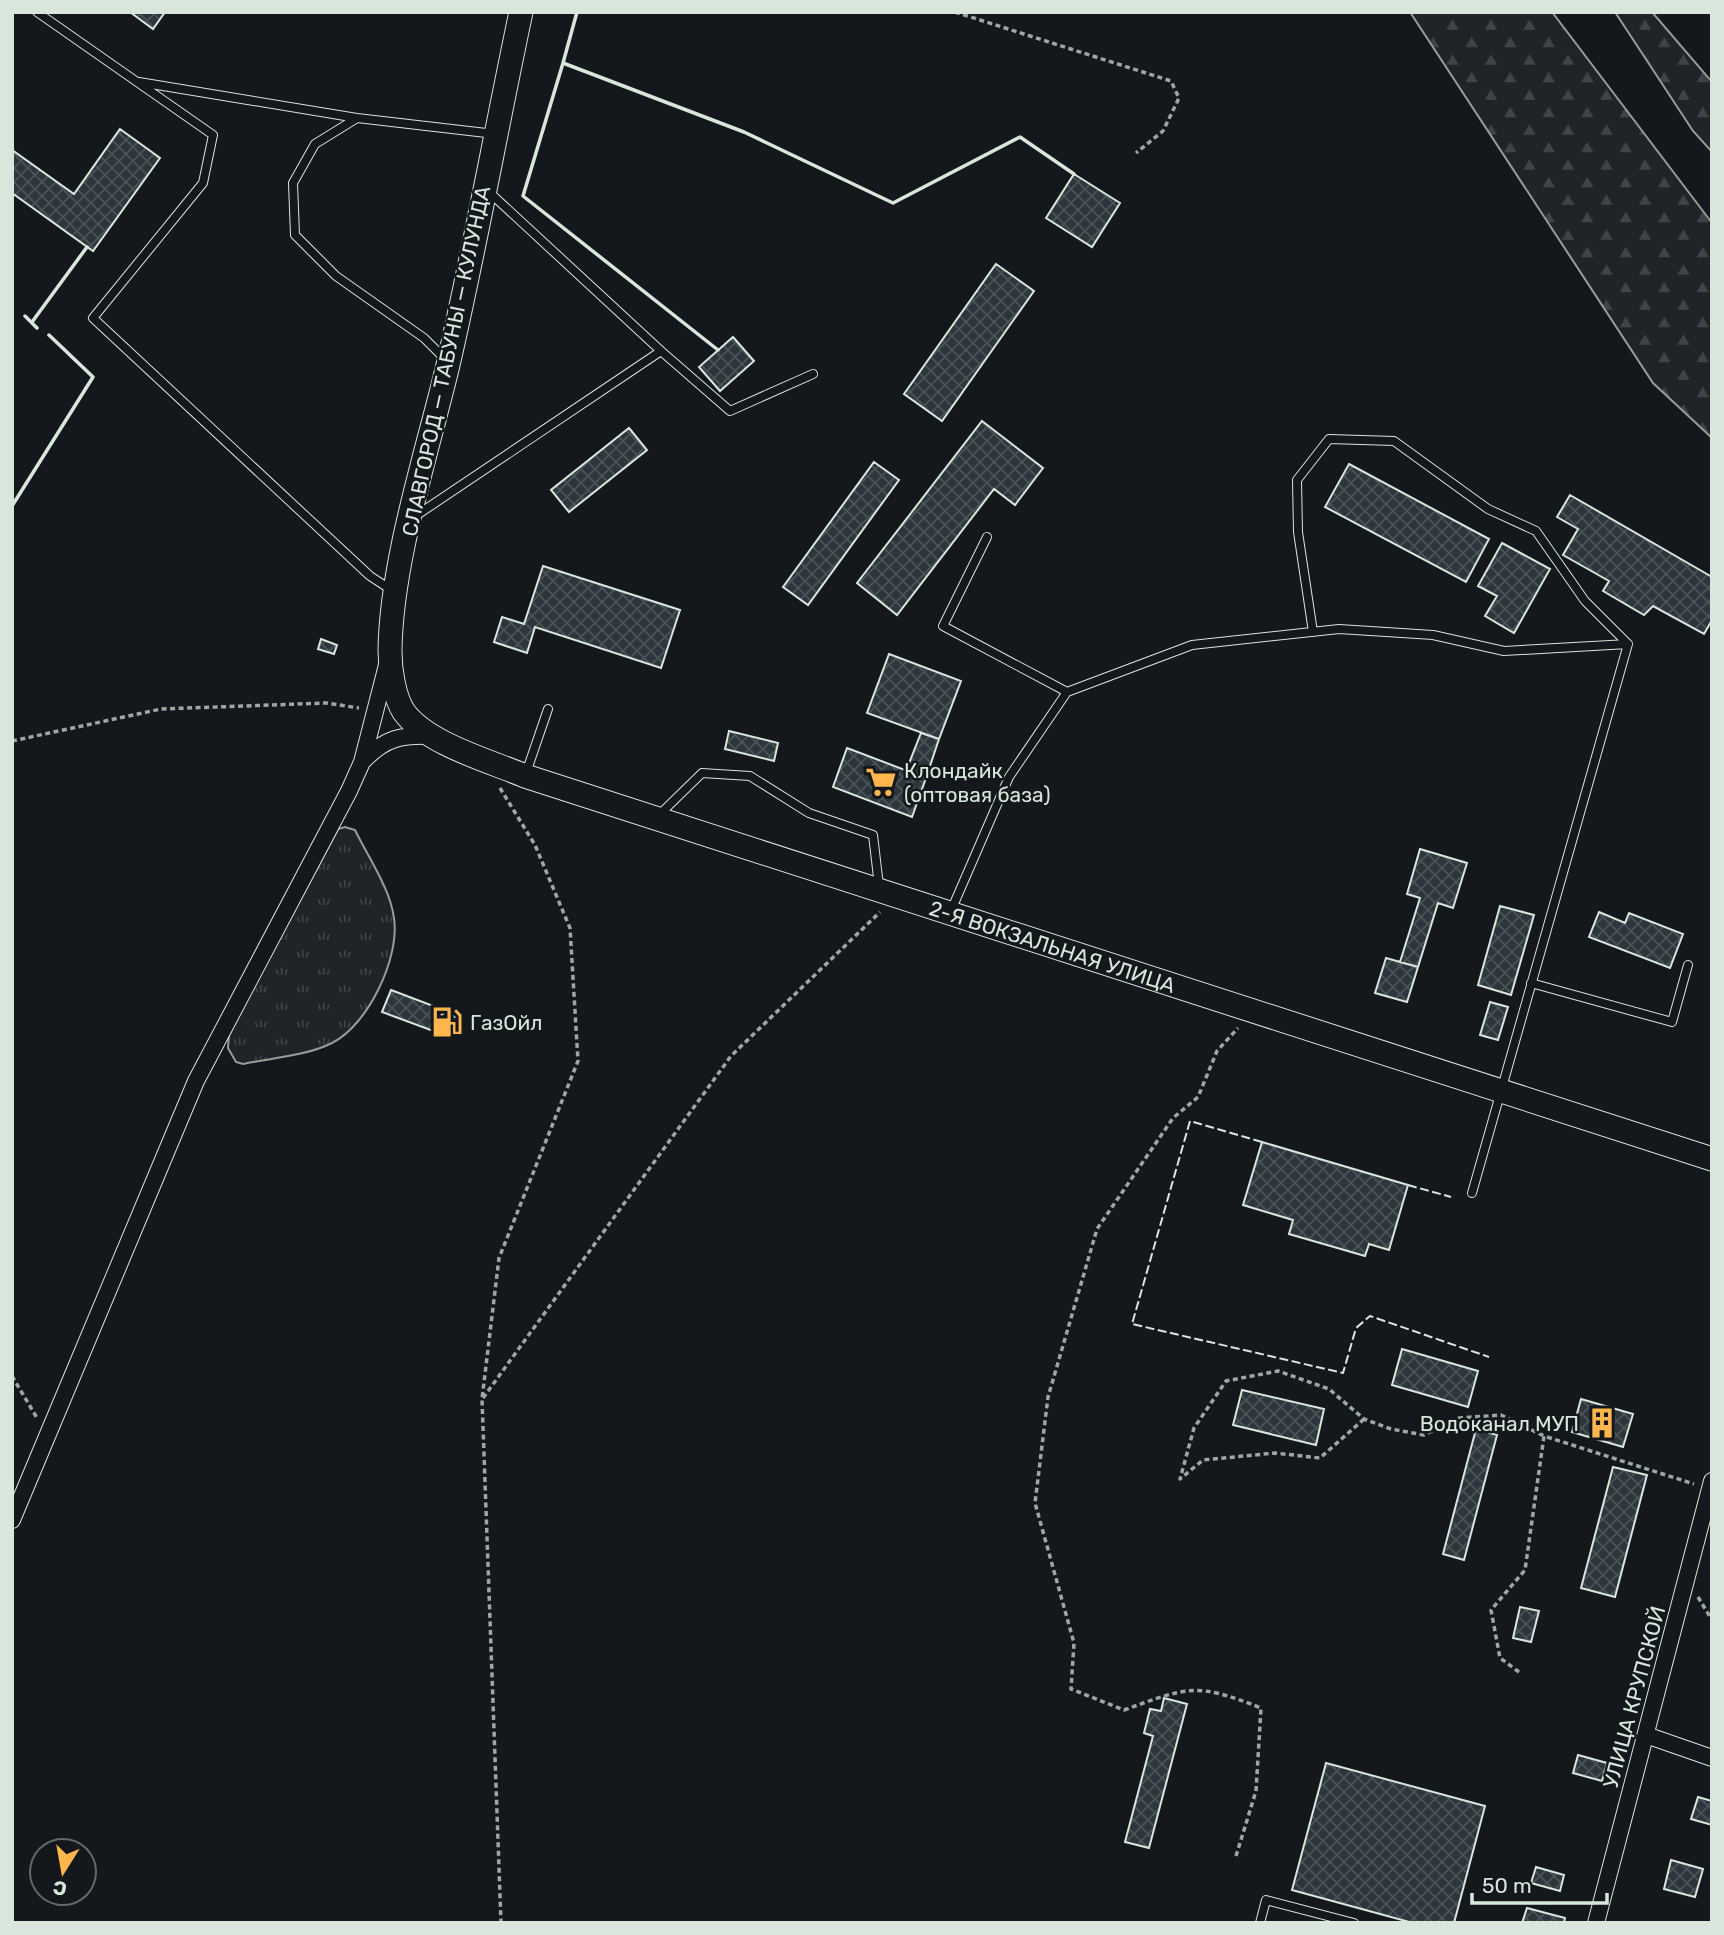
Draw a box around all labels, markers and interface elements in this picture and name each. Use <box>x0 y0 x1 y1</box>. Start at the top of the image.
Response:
street label: СЛАВГОРОД — ТАБУНЫ — КУЛУНДА <box>397 183 495 539</box>
place label: Клондайк (оптовая база) <box>904 758 1051 807</box>
supermarket icon: Клондайк (оптовая база) <box>864 765 898 799</box>
street label: 2-Я ВОКЗАЛЬНАЯ УЛИЦА <box>926 895 1179 998</box>
fuel station icon: ГазОйл <box>430 1005 464 1039</box>
place label: ГазОйл <box>470 1010 543 1035</box>
building icon: Водоканал МУП <box>1585 1406 1619 1440</box>
place label: Водоканал МУП <box>1420 1411 1579 1436</box>
street label: УЛИЦА КРУПСКОЙ <box>1598 1603 1670 1791</box>
north arrow <box>28 1837 98 1907</box>
scale bar <box>1472 1862 1607 1906</box>
text: 50 m <box>1482 1873 1532 1898</box>
text: С <box>51 1876 69 1901</box>

